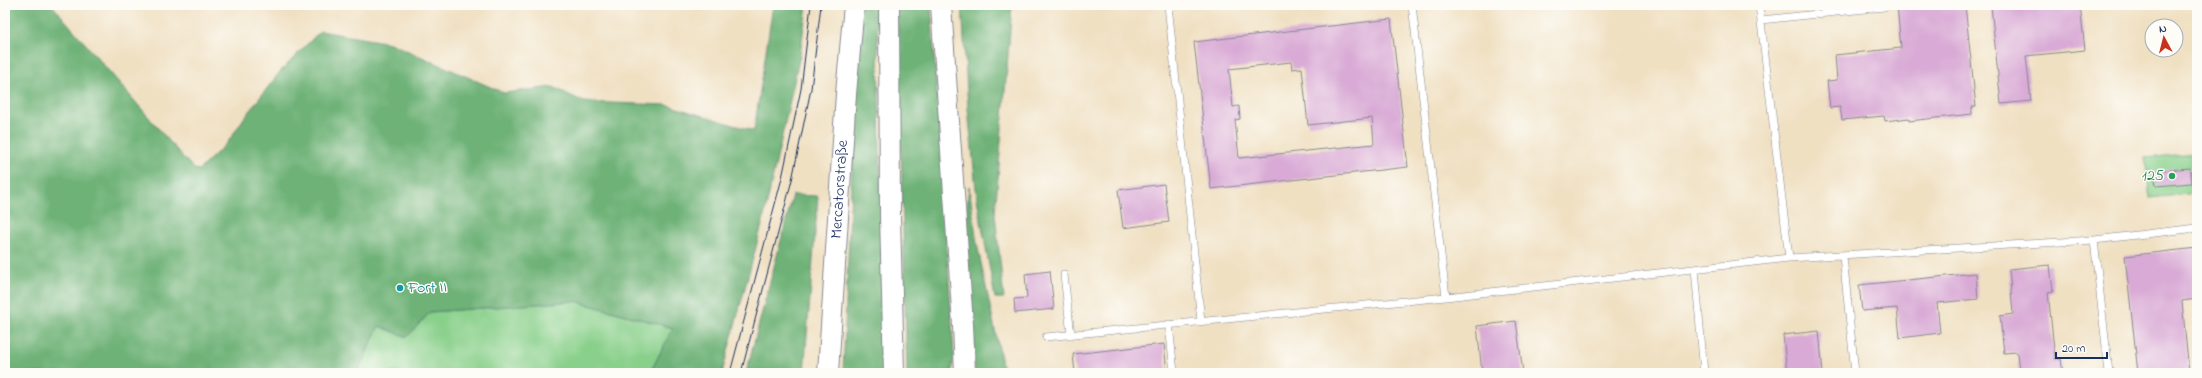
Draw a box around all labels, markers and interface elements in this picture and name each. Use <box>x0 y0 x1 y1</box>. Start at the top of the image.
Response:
north arrow <box>2144 18 2184 58</box>
text: N <box>2158 21 2168 37</box>
street label: Mercatorstraße <box>825 138 855 240</box>
place label: 125 <box>2142 164 2164 188</box>
marker: 125 <box>2167 171 2177 181</box>
place label: Fort II <box>407 276 447 300</box>
marker: Fort II <box>395 283 405 293</box>
scale bar <box>2056 334 2107 360</box>
text: 20 m <box>2062 340 2085 358</box>

